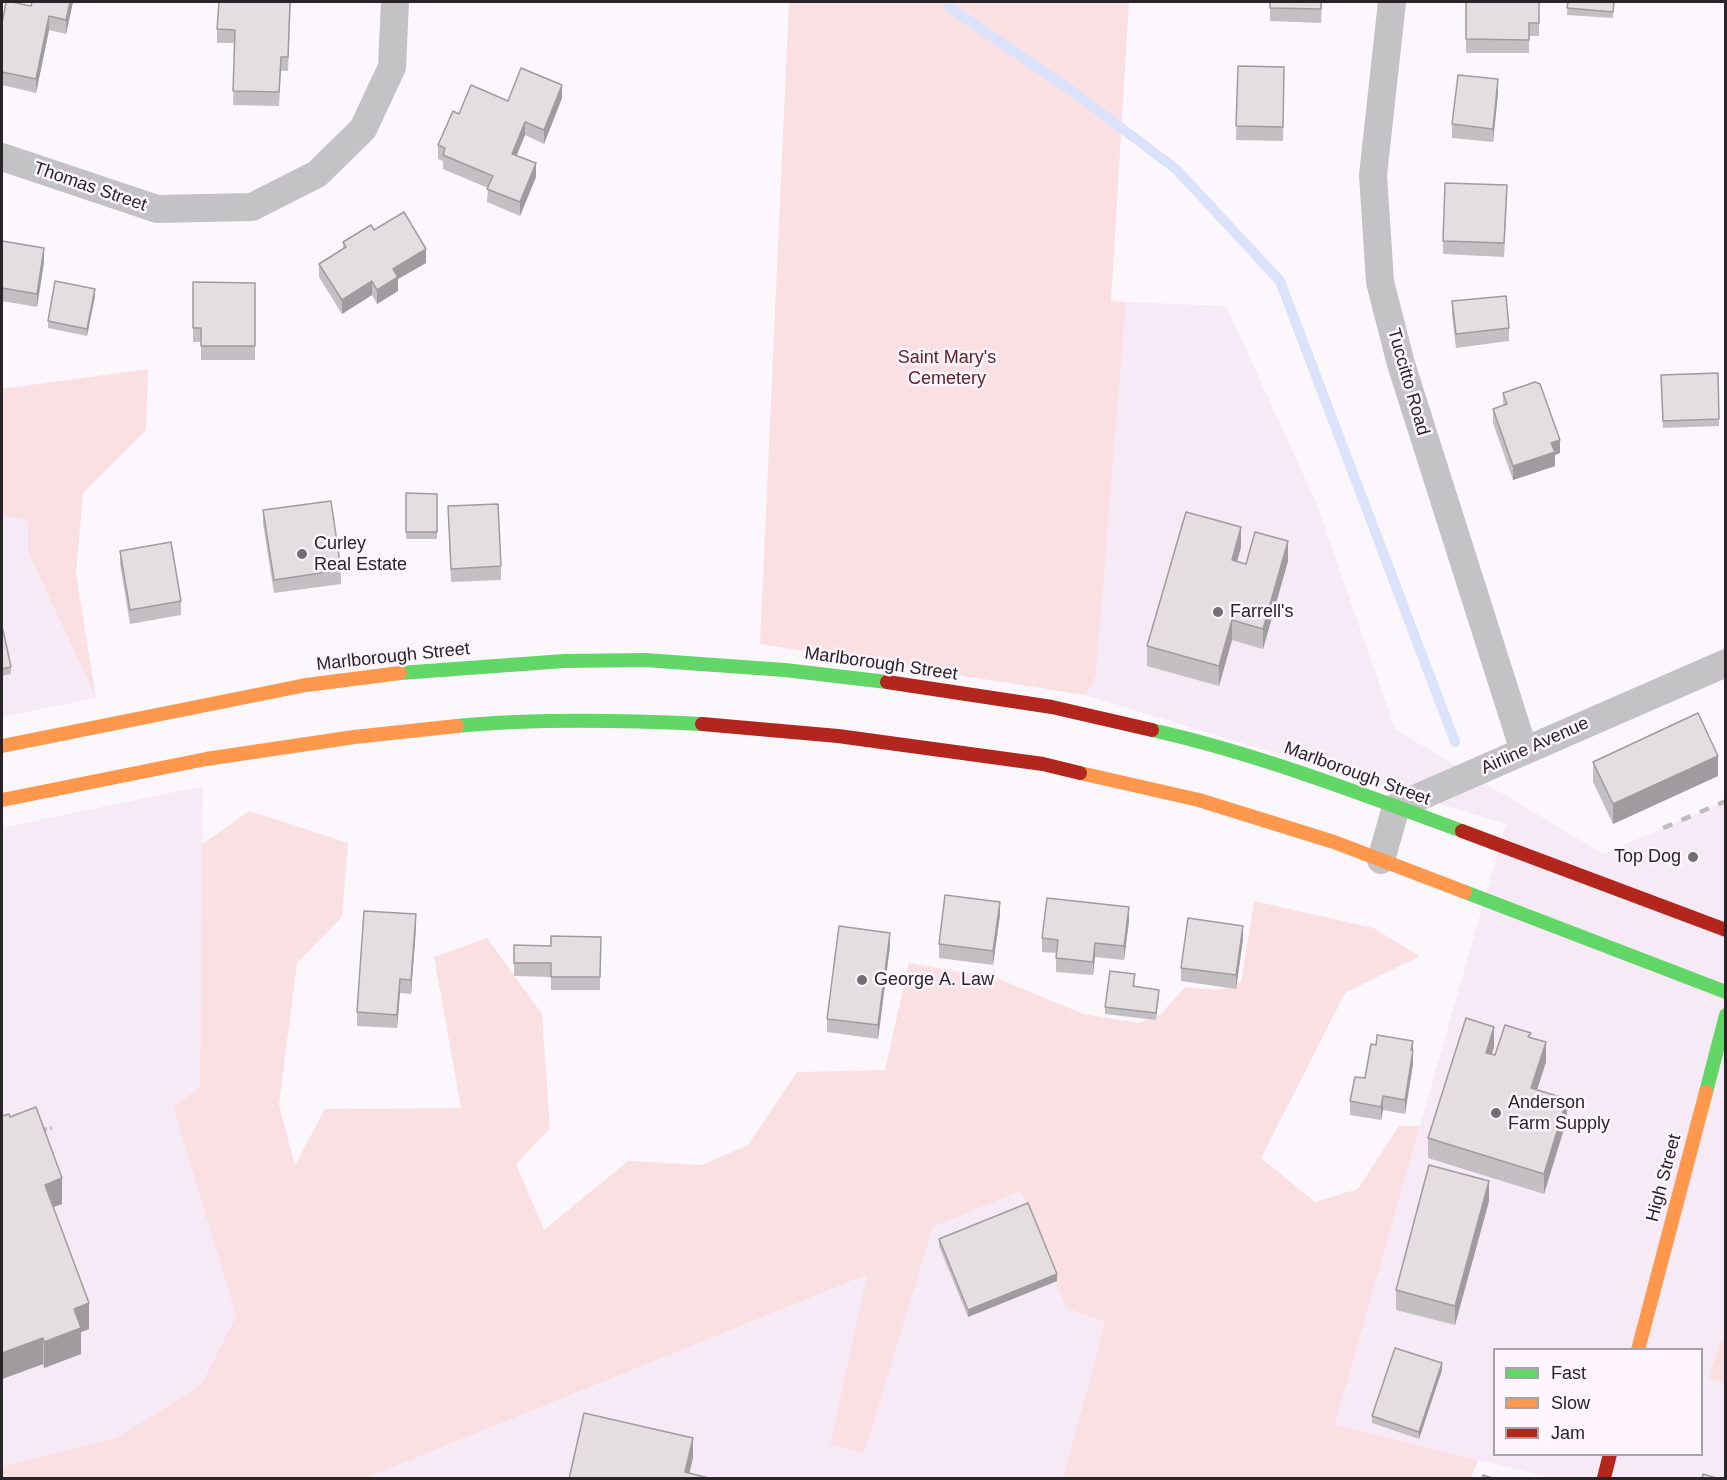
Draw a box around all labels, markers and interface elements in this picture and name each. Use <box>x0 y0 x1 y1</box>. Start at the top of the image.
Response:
street label: Thomas Street <box>31 158 149 216</box>
street label: Tuccitto Road <box>1382 326 1434 438</box>
park label: Saint Mary's Cemetery <box>898 347 996 389</box>
place label: Curley Real Estate <box>314 533 407 576</box>
marker: Curley Real Estate <box>295 547 309 561</box>
place label: Farrell's <box>1230 601 1293 623</box>
marker: Farrell's <box>1211 605 1225 619</box>
street label: Marlborough Street <box>315 638 471 676</box>
street label: Marlborough Street <box>803 643 959 685</box>
street label: Airline Avenue <box>1478 713 1592 779</box>
street label: Marlborough Street <box>1281 738 1433 810</box>
place label: Top Dog <box>1614 846 1681 868</box>
marker: Top Dog <box>1686 850 1700 864</box>
place label: George A. Law <box>874 969 994 991</box>
marker: George A. Law <box>855 973 869 987</box>
place label: Anderson Farm Supply <box>1508 1092 1610 1134</box>
marker: Anderson Farm Supply <box>1489 1106 1503 1120</box>
street label: High Street <box>1642 1132 1686 1224</box>
legend <box>1493 1348 1703 1456</box>
text: Fast <box>1551 1363 1586 1383</box>
text: Slow <box>1551 1393 1590 1413</box>
text: Jam <box>1551 1423 1585 1443</box>

